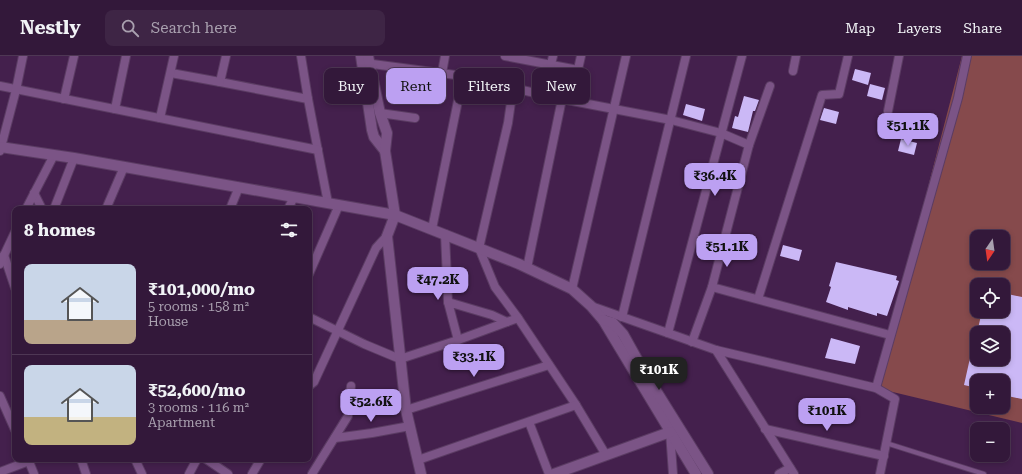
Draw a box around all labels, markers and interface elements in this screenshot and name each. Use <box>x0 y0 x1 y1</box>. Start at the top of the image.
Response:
search box <box>105 10 385 46</box>
text: Nestly <box>20 16 81 39</box>
icon: search <box>119 17 141 39</box>
text: Search here <box>151 19 237 37</box>
text: Map <box>845 20 875 36</box>
text: Layers <box>897 20 941 36</box>
text: Share <box>963 20 1002 36</box>
chip: Buy <box>324 68 378 104</box>
chip: Rent <box>386 68 446 104</box>
chip: Filters <box>454 68 524 104</box>
chip: New <box>532 68 590 104</box>
pin: ₹51.1K <box>875 113 941 147</box>
text: ₹51.1K <box>886 118 930 133</box>
pin: ₹36.4K <box>682 163 748 197</box>
text: ₹36.4K <box>693 168 737 183</box>
icon: filters <box>278 219 300 241</box>
text: 8 homes <box>24 220 95 240</box>
north arrow <box>970 230 1010 270</box>
map controls <box>970 230 1010 462</box>
pin: ₹51.1K <box>694 234 760 268</box>
text: ₹51.1K <box>705 239 749 254</box>
pin: ₹47.2K <box>405 267 471 301</box>
text: ₹47.2K <box>416 272 460 287</box>
button: locate <box>970 278 1010 318</box>
text: ₹101,000/mo <box>148 279 255 299</box>
icon: home <box>56 280 104 328</box>
text: 5 rooms · 158 m² <box>148 299 249 314</box>
text: House <box>148 314 188 329</box>
button: layers <box>970 326 1010 366</box>
pin: ₹33.1K <box>441 344 507 378</box>
text: ₹33.1K <box>452 349 496 364</box>
pin: ₹101K <box>631 357 687 391</box>
text: ₹101K <box>639 362 679 377</box>
button: + <box>970 374 1010 414</box>
text: ₹52,600/mo <box>148 380 245 400</box>
icon: home <box>56 381 104 429</box>
pin: ₹52.6K <box>338 389 404 423</box>
text: ₹52.6K <box>349 394 393 409</box>
pin: ₹101K <box>799 398 855 432</box>
text: 3 rooms · 116 m² <box>148 400 249 415</box>
text: ₹101K <box>807 403 847 418</box>
text: Apartment <box>148 415 215 430</box>
button: − <box>970 422 1010 462</box>

